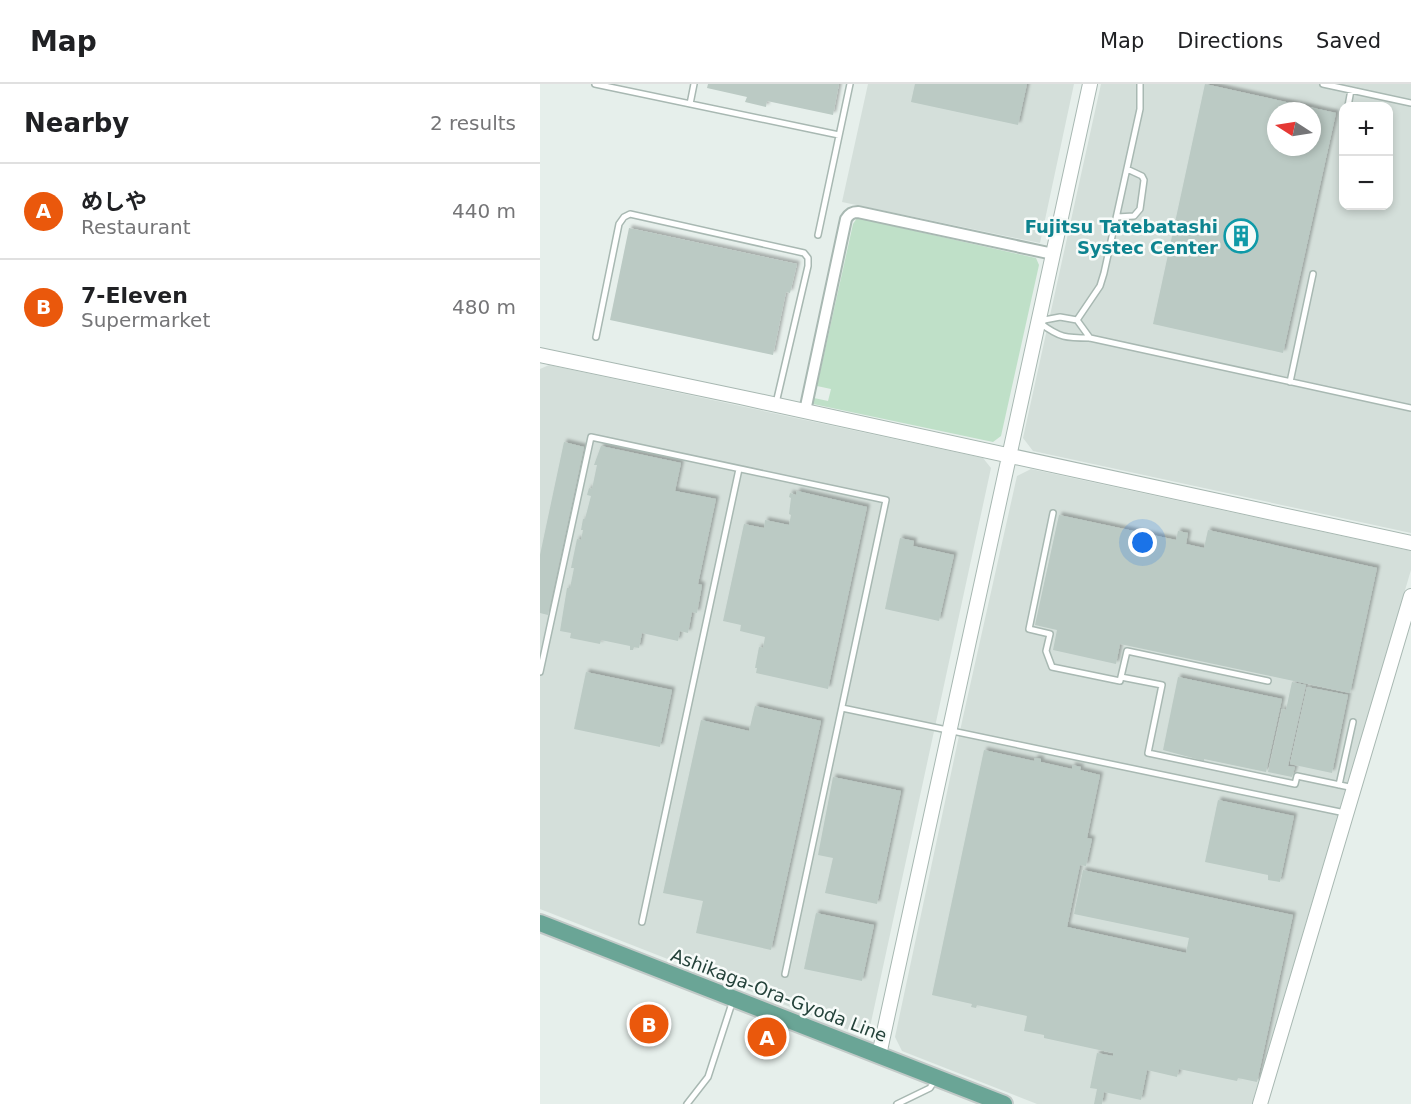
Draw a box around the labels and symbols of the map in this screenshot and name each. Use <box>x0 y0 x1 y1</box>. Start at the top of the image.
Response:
north arrow <box>1267 102 1321 156</box>
place label: Fujitsu Tatebatashi Systec Center <box>1025 216 1218 258</box>
building icon: Fujitsu Tatebatashi Systec Center <box>1223 218 1259 254</box>
your location <box>1128 528 1157 557</box>
street label: Ashikaga-Ora-Gyoda Line <box>668 944 890 1046</box>
pin: B <box>630 1002 668 1046</box>
pin: A <box>748 1014 786 1060</box>

